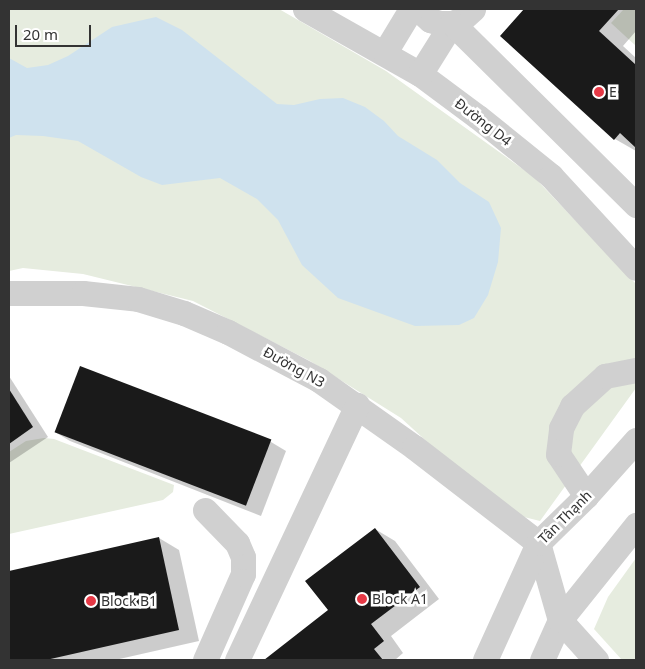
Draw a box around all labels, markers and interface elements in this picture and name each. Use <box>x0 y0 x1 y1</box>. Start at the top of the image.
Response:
scale bar <box>18 15 94 47</box>
text: 20 m <box>23 24 58 44</box>
place label: E <box>609 84 617 100</box>
marker: E <box>593 86 605 98</box>
street label: Đường D4 <box>451 95 515 149</box>
street label: Đường N3 <box>260 343 328 391</box>
street label: Tân Thạnh <box>535 487 595 547</box>
place label: Block A1 <box>372 591 428 607</box>
place label: Block B1 <box>101 593 157 609</box>
marker: Block A1 <box>356 593 368 605</box>
marker: Block B1 <box>85 595 97 607</box>

